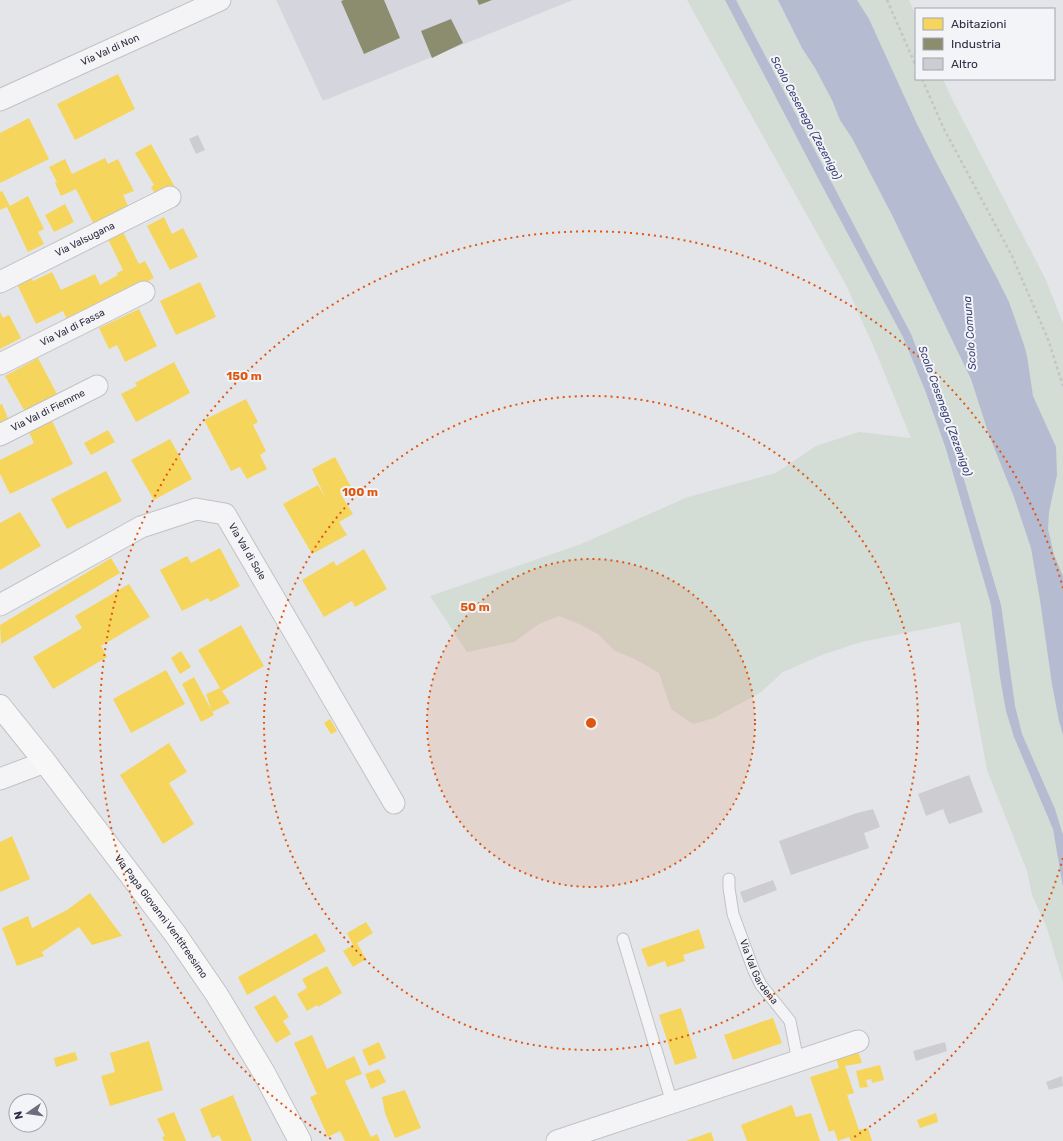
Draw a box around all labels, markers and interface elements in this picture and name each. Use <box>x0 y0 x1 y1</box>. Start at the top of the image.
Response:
legend <box>915 8 1055 80</box>
text: Abitazioni <box>951 17 1007 31</box>
street label: Via Val di Non <box>79 31 141 68</box>
text: Industria <box>951 37 1001 51</box>
water label: Scolo Cesenego (Zezenigo) <box>768 54 844 182</box>
text: Altro <box>951 57 978 71</box>
street label: Via Valsugana <box>53 220 117 259</box>
water label: Scolo Comuna <box>961 295 979 370</box>
street label: Via Val di Fassa <box>38 307 107 349</box>
water label: Scolo Cesenego (Zezenigo) <box>915 344 975 478</box>
text: 150 m <box>226 369 262 383</box>
street label: Via Val di Fiemme <box>9 387 87 434</box>
text: 100 m <box>342 485 378 499</box>
street label: Via Val di Sole <box>226 521 269 583</box>
text: 50 m <box>460 600 490 614</box>
centre of rings <box>584 716 598 730</box>
street label: Via Papa Giovanni Ventitreesimo <box>112 853 210 981</box>
street label: Via Val Gardena <box>737 938 780 1007</box>
north arrow <box>8 1093 48 1133</box>
text: N <box>12 1110 26 1120</box>

